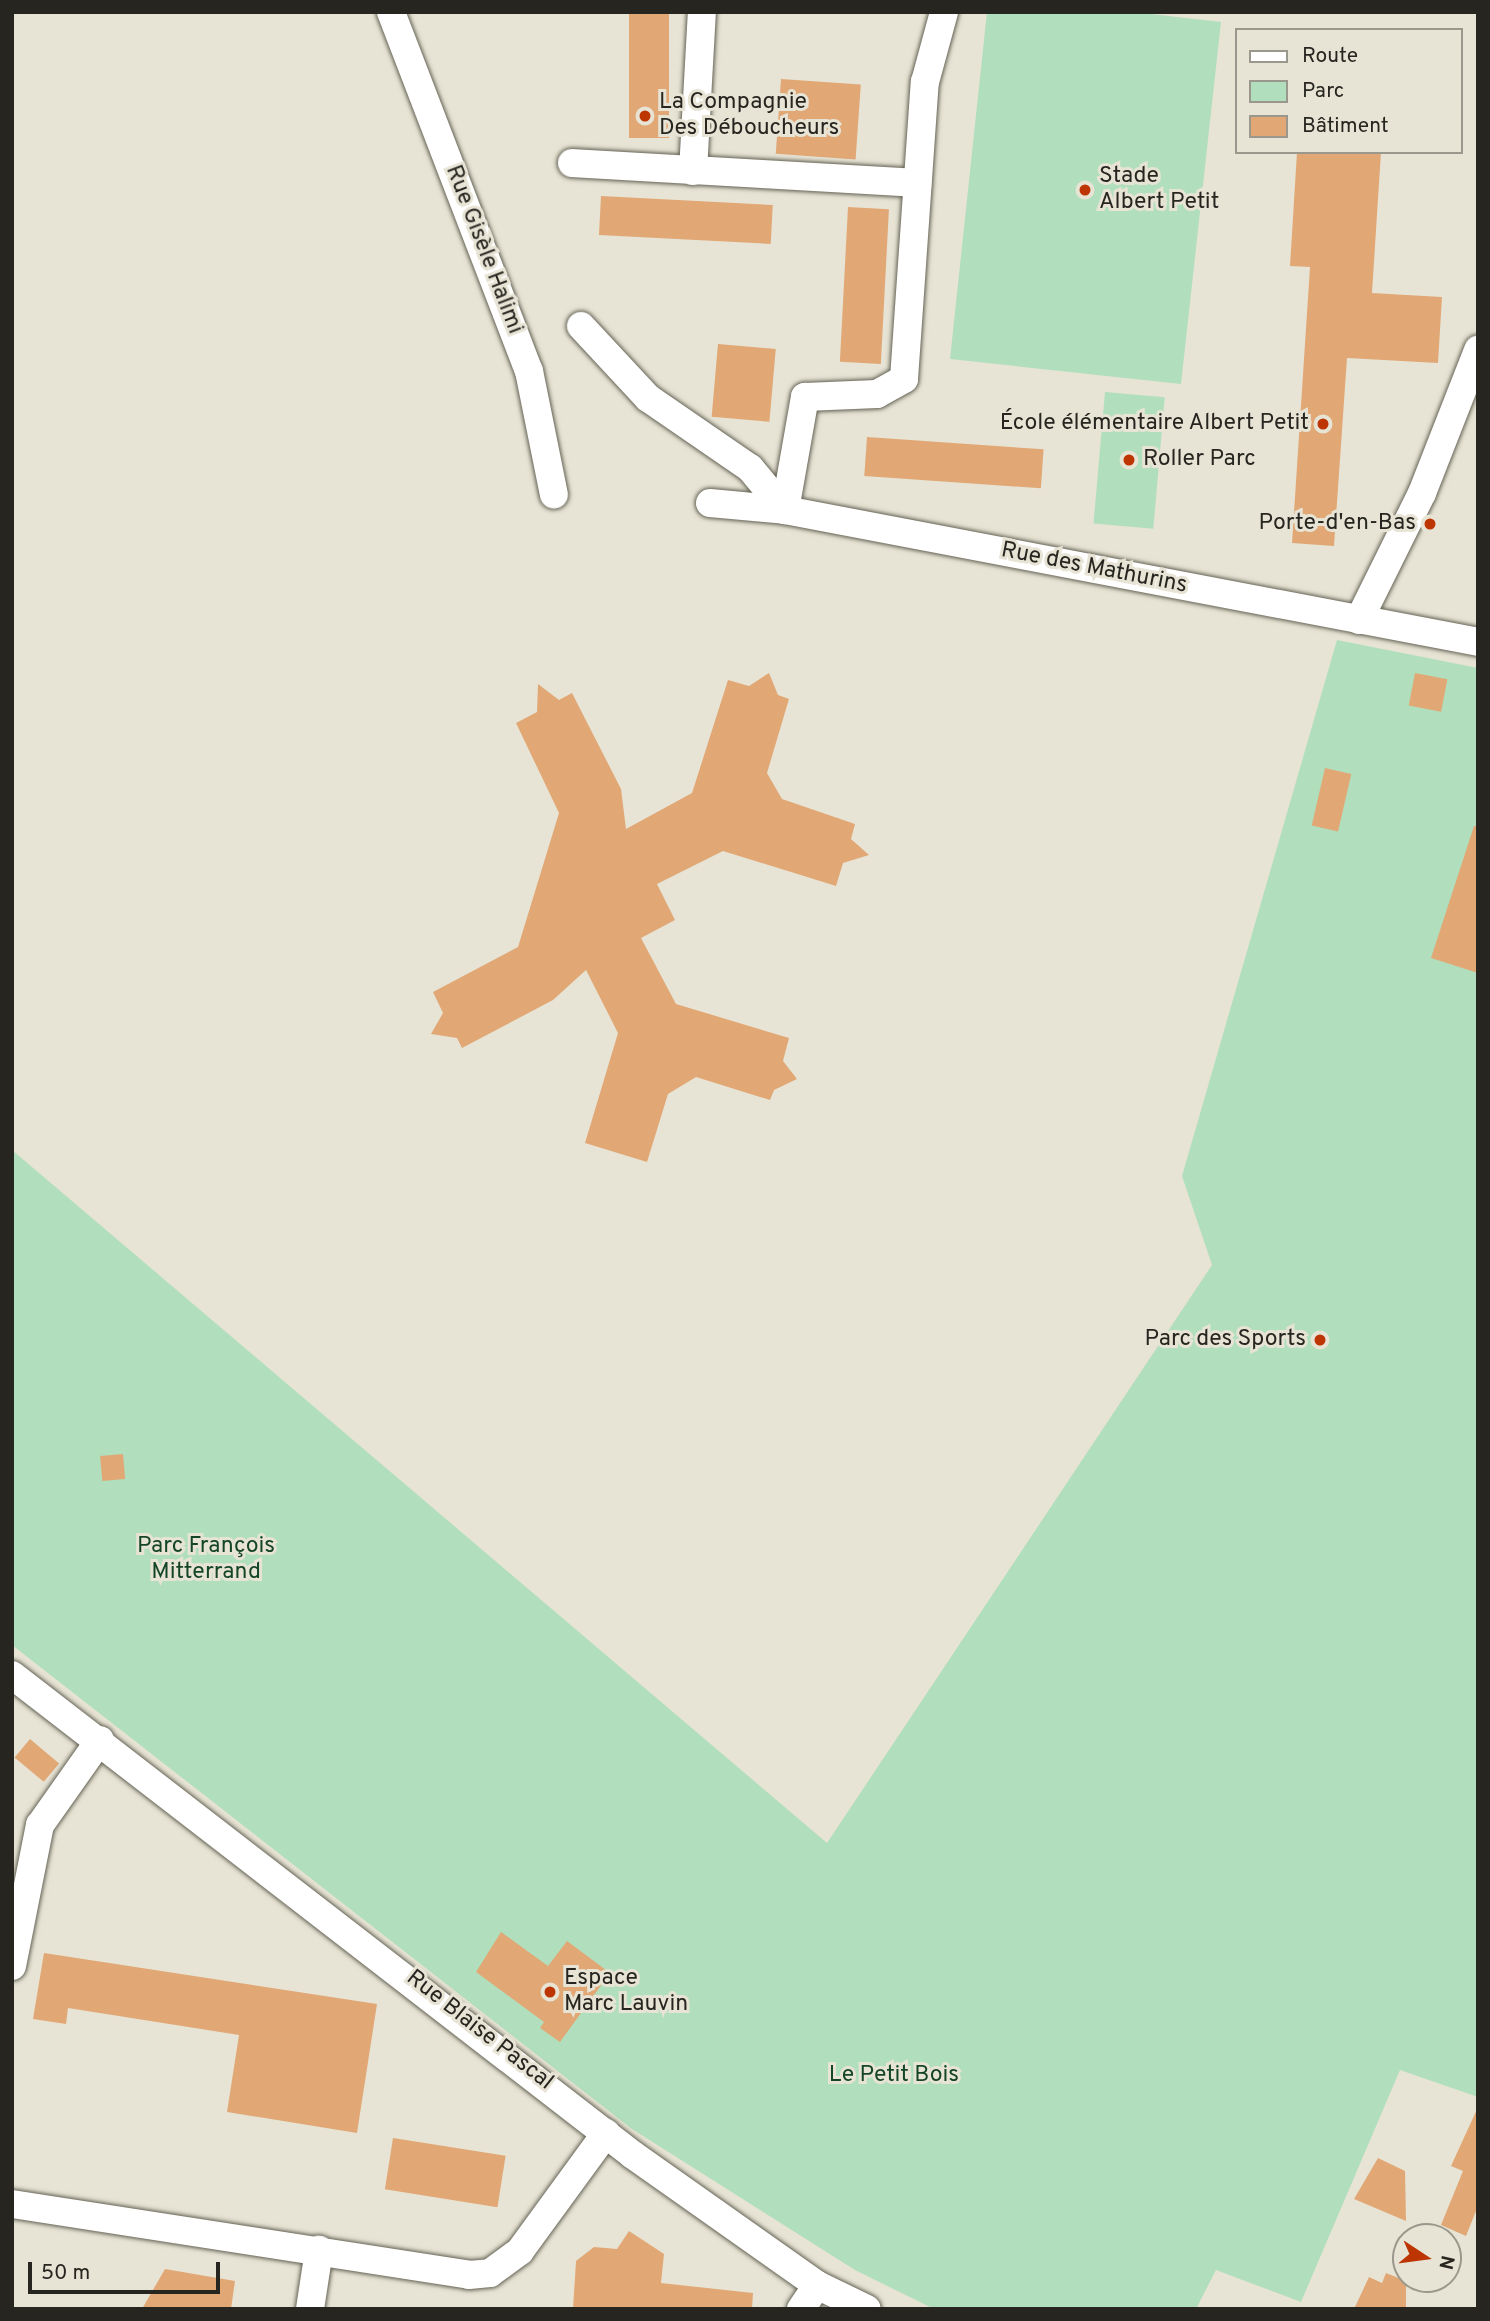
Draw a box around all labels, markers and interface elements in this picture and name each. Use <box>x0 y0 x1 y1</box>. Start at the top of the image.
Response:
legend <box>1234 28 1462 154</box>
text: Route <box>1302 43 1358 70</box>
text: Parc <box>1302 78 1344 105</box>
place label: La Compagnie Des Déboucheurs <box>659 89 839 143</box>
marker: La Compagnie Des Déboucheurs <box>637 108 653 124</box>
text: Bâtiment <box>1302 113 1389 140</box>
street label: Rue Gisèle Halimi <box>438 162 528 338</box>
place label: Stade Albert Petit <box>1099 163 1219 217</box>
marker: Stade Albert Petit <box>1077 182 1093 198</box>
place label: École élémentaire Albert Petit <box>999 410 1309 438</box>
marker: École élémentaire Albert Petit <box>1315 416 1331 432</box>
place label: Roller Parc <box>1143 446 1256 474</box>
marker: Roller Parc <box>1121 452 1137 468</box>
place label: Porte-d'en-Bas <box>1259 510 1416 538</box>
marker: Porte-d'en-Bas <box>1422 516 1438 532</box>
street label: Rue des Mathurins <box>999 537 1189 601</box>
place label: Parc des Sports <box>1145 1326 1306 1354</box>
marker: Parc des Sports <box>1312 1332 1328 1348</box>
park label: Parc François Mitterrand <box>137 1533 275 1587</box>
street label: Rue Blaise Pascal <box>400 1965 558 2097</box>
place label: Espace Marc Lauvin <box>564 1965 688 2019</box>
marker: Espace Marc Lauvin <box>542 1984 558 2000</box>
park label: Le Petit Bois <box>829 2062 959 2090</box>
north arrow <box>1392 2223 1462 2293</box>
scale bar <box>32 2248 224 2292</box>
text: N <box>1432 2253 1459 2272</box>
text: 50 m <box>41 2260 90 2287</box>

